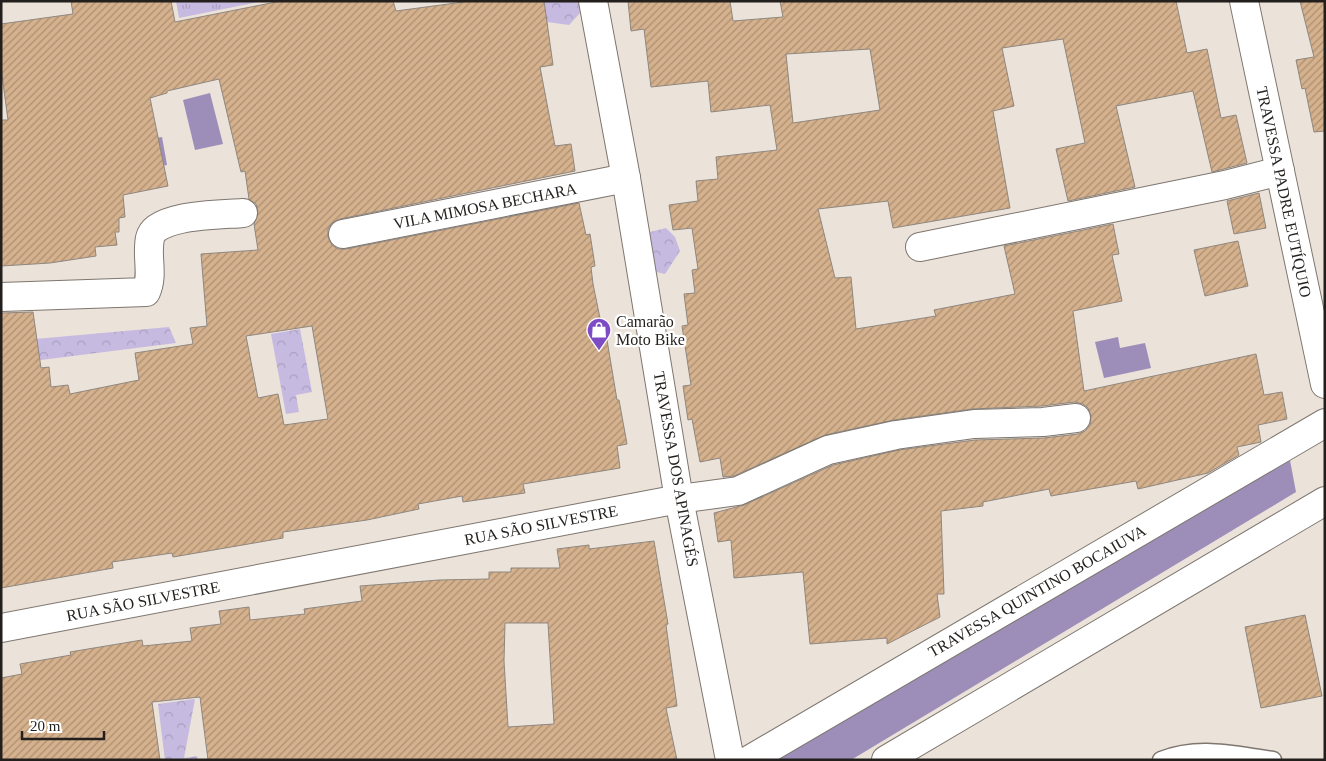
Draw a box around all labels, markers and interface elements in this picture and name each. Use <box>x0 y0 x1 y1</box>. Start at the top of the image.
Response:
street label: TRAVESSA PADRE EUTÍQUIO <box>1253 85 1316 299</box>
street label: VILA MIMOSA BECHARA <box>392 180 579 232</box>
place label: Camarão Moto Bike <box>616 313 685 348</box>
shop icon: Camarão Moto Bike <box>586 317 612 351</box>
street label: TRAVESSA DOS APINAGÉS <box>650 370 703 568</box>
street label: RUA SÃO SILVESTRE <box>463 502 619 548</box>
street label: TRAVESSA QUINTINO BOCAIUVA <box>925 521 1149 660</box>
street label: RUA SÃO SILVESTRE <box>65 578 221 624</box>
scale bar <box>22 708 105 740</box>
text: 20 m <box>30 718 61 734</box>

